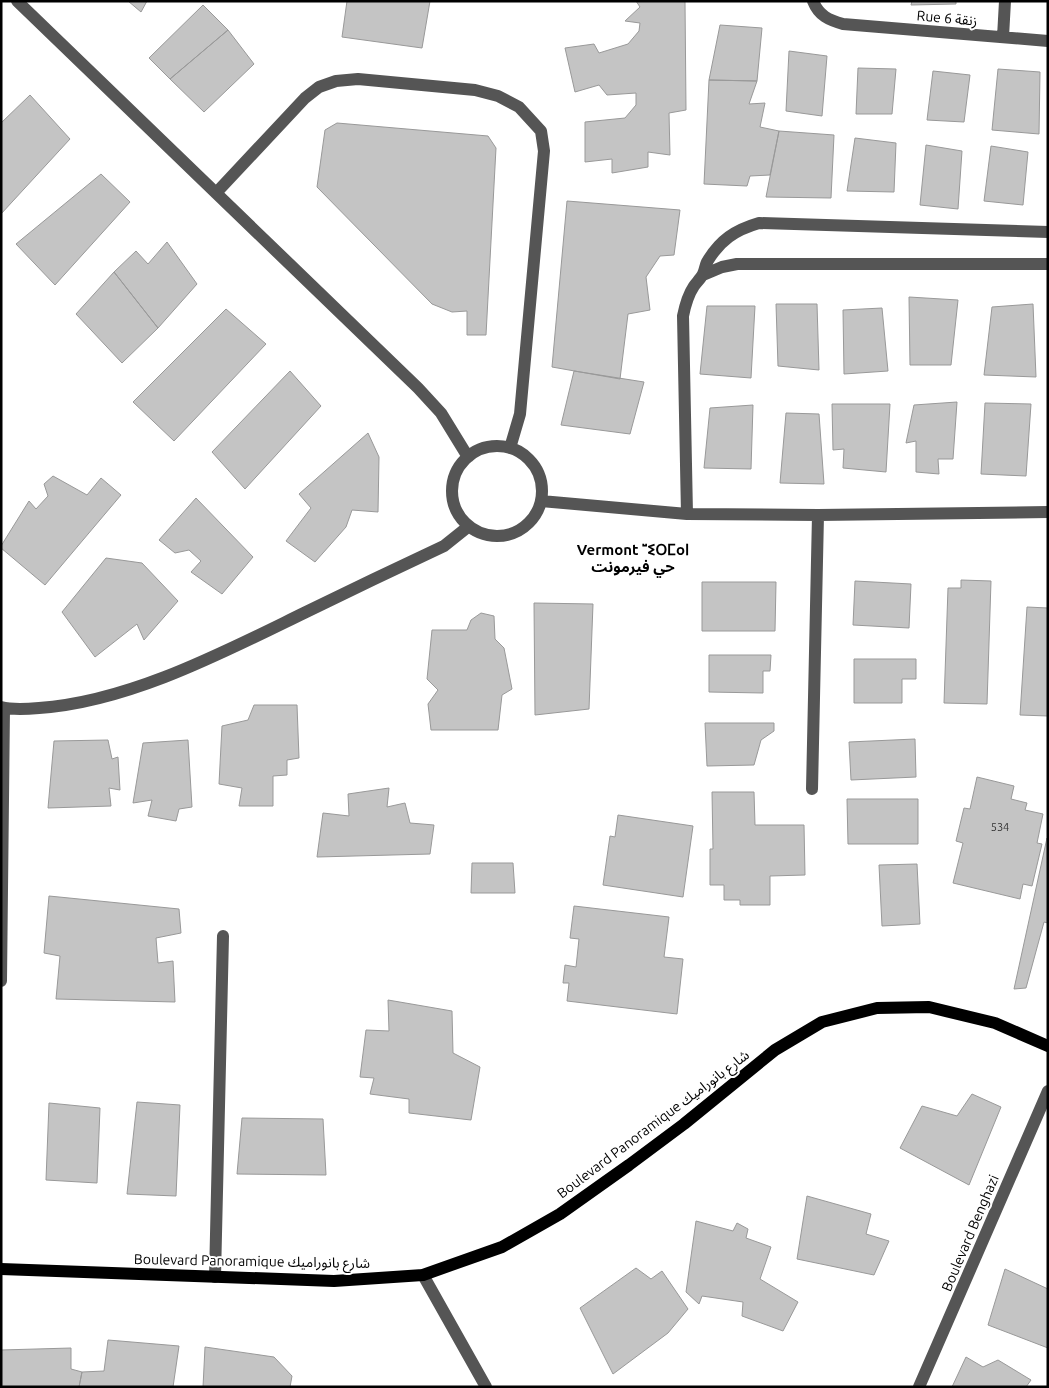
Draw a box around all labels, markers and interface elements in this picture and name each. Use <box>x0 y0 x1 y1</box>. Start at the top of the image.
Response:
street label: Rue 6 زنقة <box>916 7 978 30</box>
district label: Vermont ⵯⵉⵔⵎoⵏ حي فيرمونت <box>577 541 689 578</box>
house number: 534 <box>991 821 1009 833</box>
street label: Boulevard Panoramique شارع بانوراميك <box>554 1047 754 1204</box>
street label: Boulevard Benghazi <box>938 1172 1002 1294</box>
street label: Boulevard Panoramique شارع بانوراميك <box>134 1251 370 1274</box>

